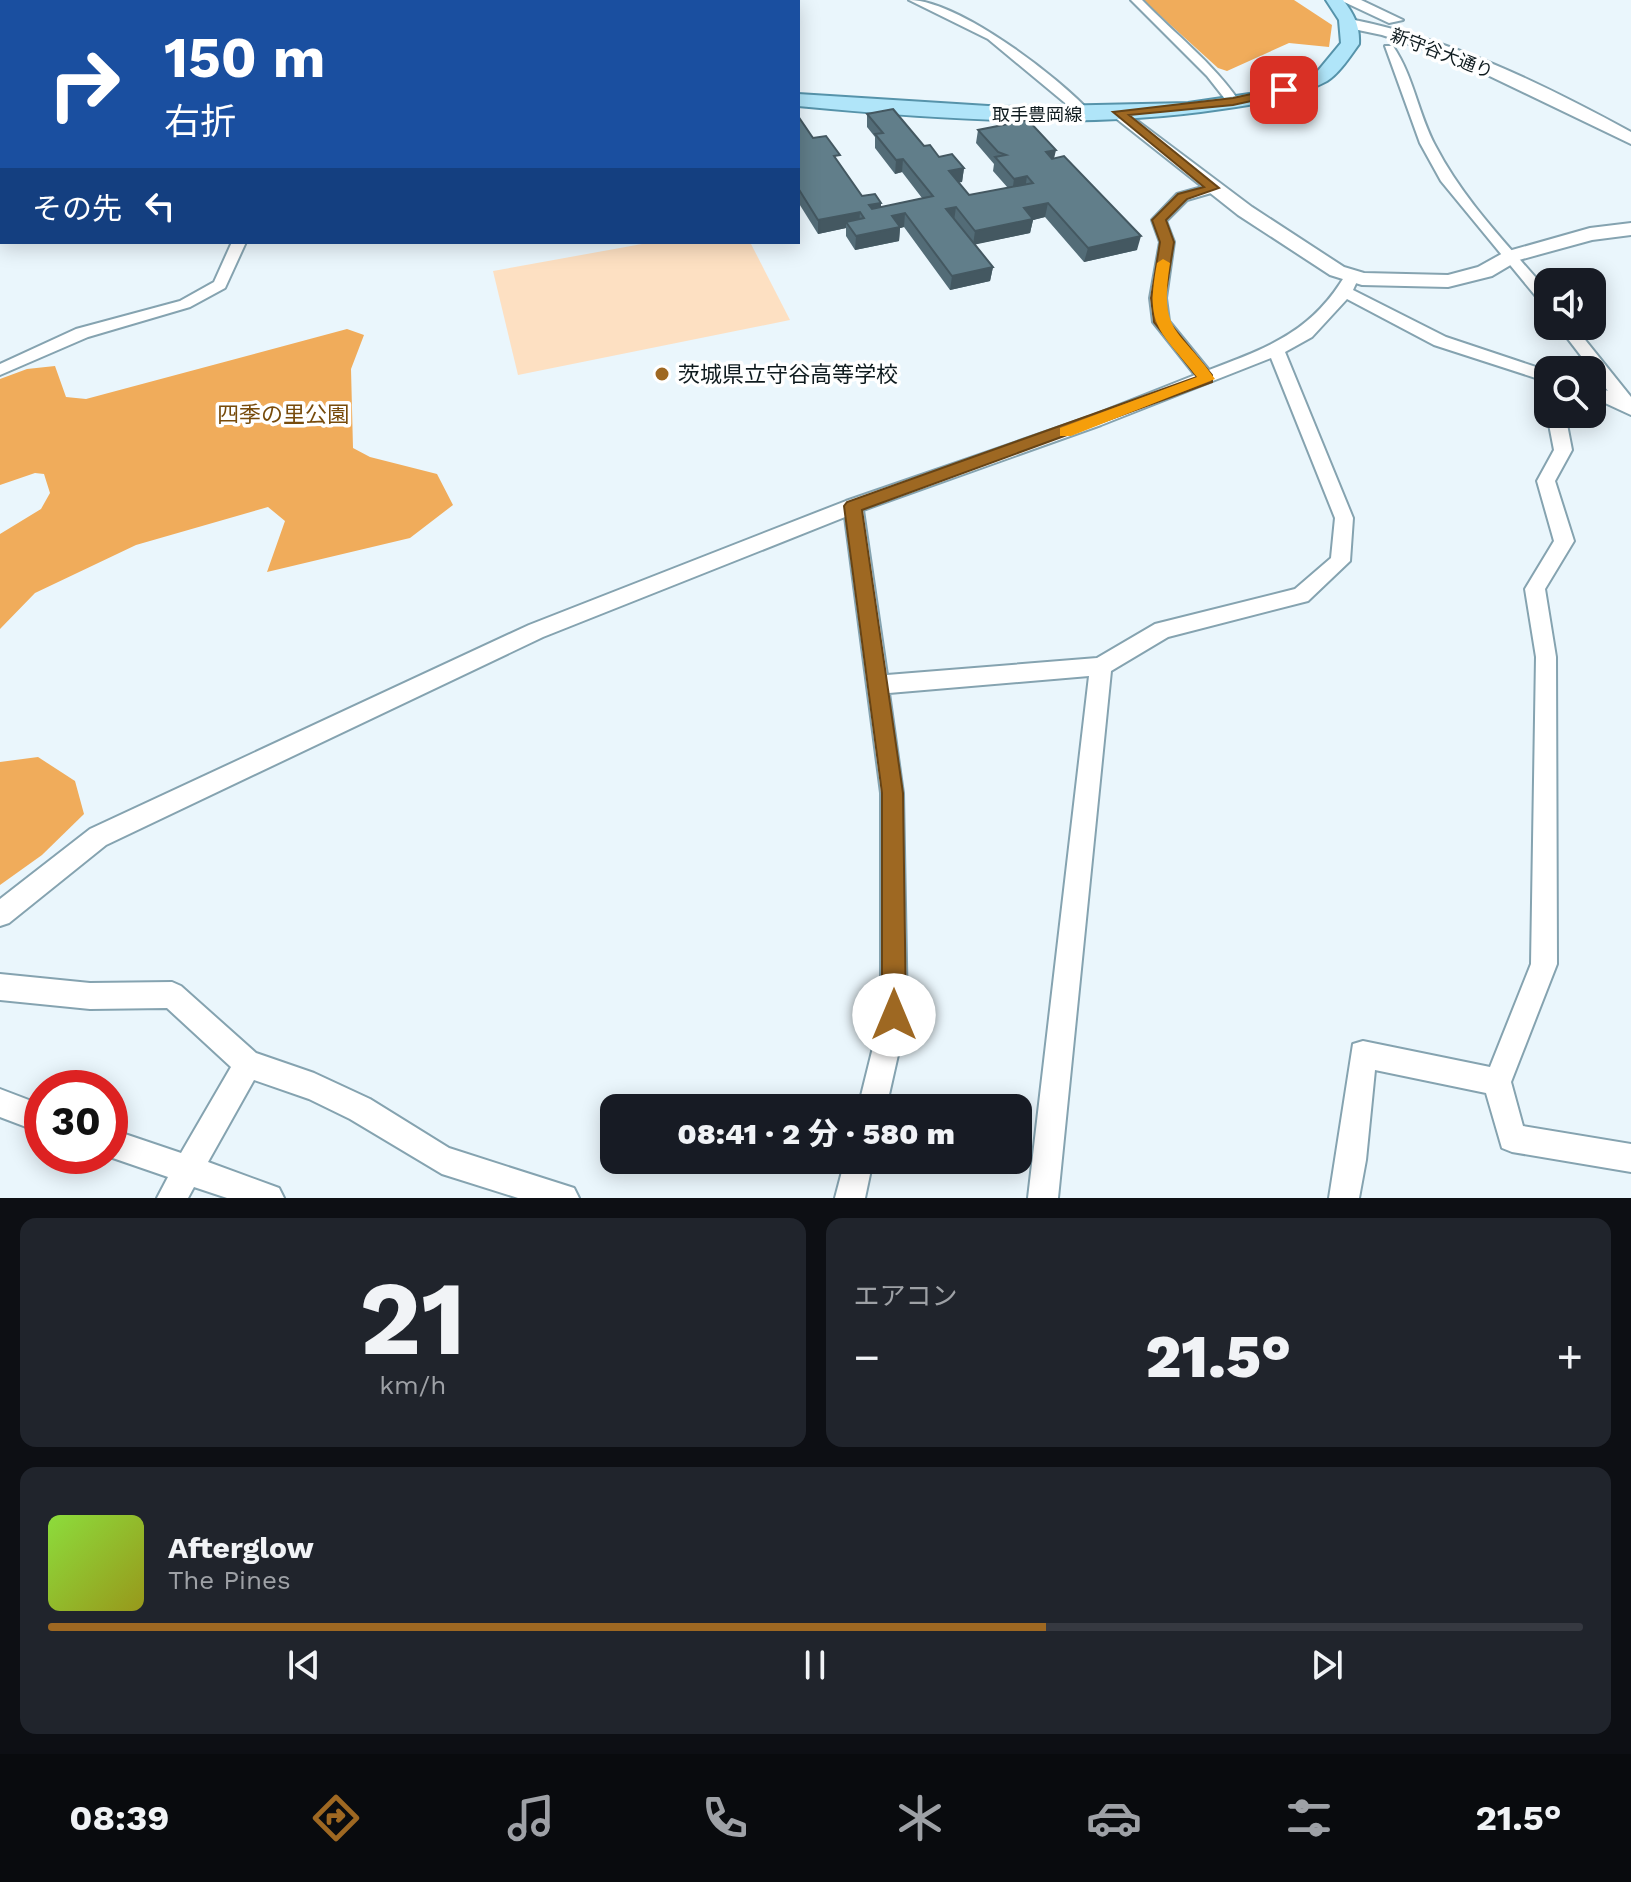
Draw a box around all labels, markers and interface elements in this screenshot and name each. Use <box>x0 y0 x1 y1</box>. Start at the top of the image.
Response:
street label: 新守谷大通り <box>1388 24 1496 82</box>
text: 150 m <box>164 25 326 91</box>
icon: right <box>32 32 136 136</box>
pin <box>1250 56 1318 124</box>
icon: arrive <box>1262 68 1306 112</box>
text: 右折 <box>164 101 236 143</box>
street label: 取手豊岡線 <box>992 104 1082 125</box>
icon: left <box>138 184 182 228</box>
text: その先 <box>32 191 122 226</box>
map controls <box>1534 268 1606 428</box>
button: sound <box>1534 268 1606 340</box>
button: search <box>1534 356 1606 428</box>
place label: 茨城県立守谷高等学校 <box>678 362 898 387</box>
marker: 茨城県立守谷高等学校 <box>653 365 671 383</box>
park label: 四季の里公園 <box>217 402 349 427</box>
position arrow <box>852 973 936 1057</box>
speed limit sign: 30 <box>24 1070 128 1174</box>
text: 08:41 · 2 分 · 580 m <box>677 1116 955 1151</box>
text: 21 <box>359 1257 466 1379</box>
text: エアコン <box>854 1281 958 1311</box>
text: 21.5° <box>1145 1321 1291 1392</box>
text: − <box>854 1331 880 1383</box>
text: + <box>1556 1331 1583 1383</box>
text: km/h <box>379 1370 446 1400</box>
text: Afterglow <box>168 1530 314 1565</box>
text: The Pines <box>168 1565 291 1595</box>
icon: previous <box>282 1643 326 1687</box>
icon: pause <box>793 1643 837 1687</box>
icon: next <box>1305 1643 1349 1687</box>
icon: directions <box>308 1790 364 1846</box>
icon: music <box>503 1790 559 1846</box>
icon: phone <box>697 1790 753 1846</box>
icon: climate <box>892 1790 948 1846</box>
icon: car <box>1086 1790 1142 1846</box>
icon: filters <box>1281 1790 1337 1846</box>
text: 08:39 <box>69 1797 169 1839</box>
text: 21.5° <box>1475 1797 1562 1839</box>

